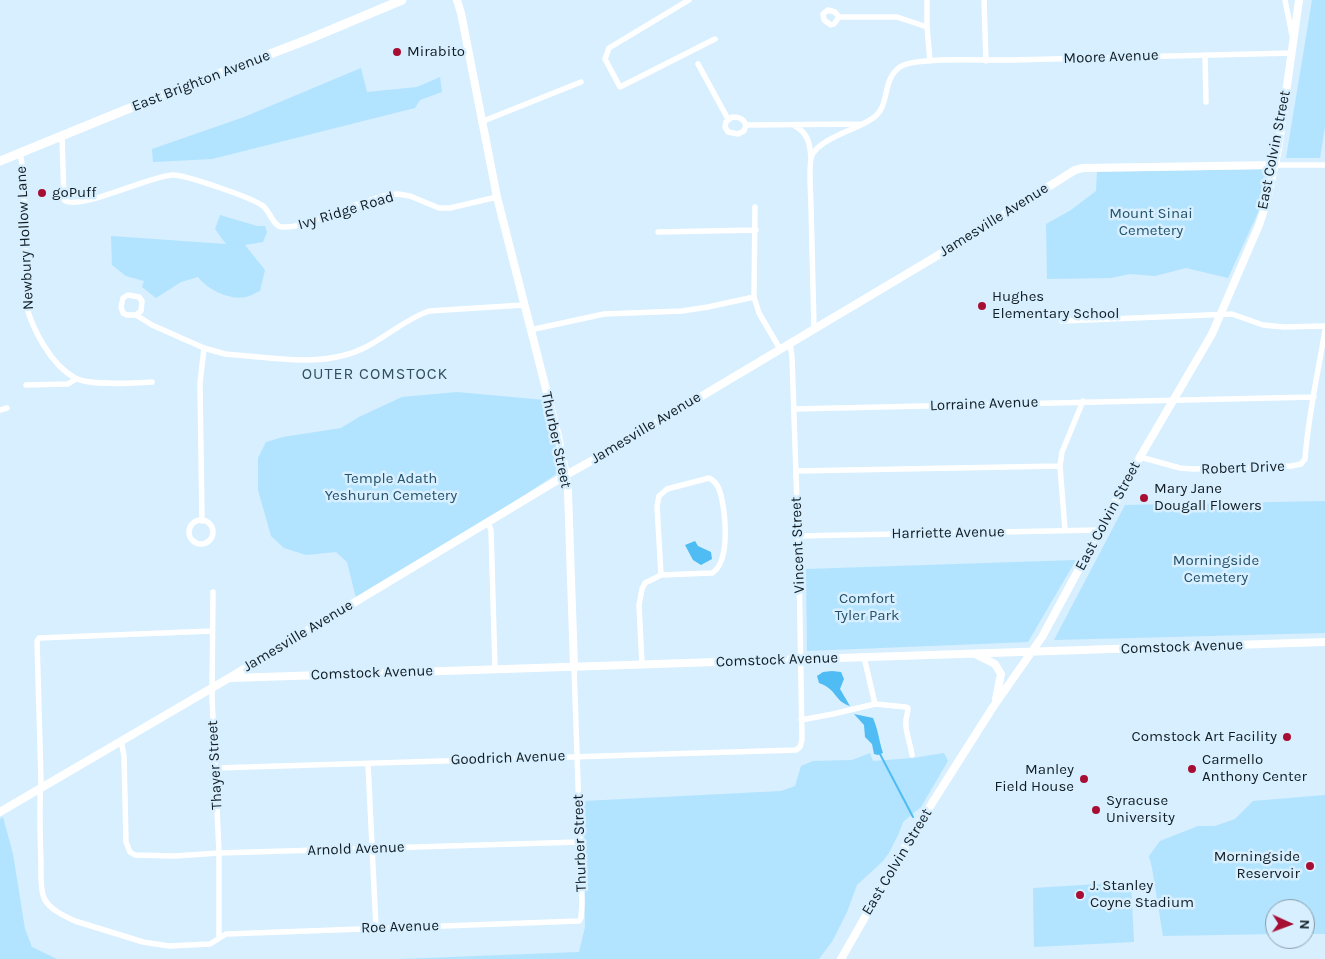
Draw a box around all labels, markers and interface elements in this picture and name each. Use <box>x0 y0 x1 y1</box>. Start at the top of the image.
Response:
place label: Mirabito <box>407 43 465 61</box>
street label: East Brighton Avenue <box>129 46 273 116</box>
marker: Mirabito <box>391 46 403 58</box>
street label: Moore Avenue <box>1063 46 1159 68</box>
street label: East Colvin Street <box>1254 89 1294 211</box>
street label: Newbury Hollow Lane <box>12 166 38 310</box>
street label: Jamesville Avenue <box>936 179 1052 261</box>
place label: goPuff <box>52 184 96 202</box>
marker: goPuff <box>36 187 48 199</box>
street label: Ivy Ridge Road <box>296 188 396 234</box>
park label: Mount Sinai Cemetery <box>1109 205 1193 240</box>
place label: Hughes Elementary School <box>992 288 1119 323</box>
marker: Hughes Elementary School <box>976 300 988 312</box>
district label: OUTER COMSTOCK <box>300 364 450 384</box>
street label: Jamesville Avenue <box>588 388 704 468</box>
street label: Thurber Street <box>537 390 575 490</box>
street label: Lorraine Avenue <box>929 393 1039 415</box>
street label: East Colvin Street <box>1072 458 1144 574</box>
street label: Robert Drive <box>1201 458 1285 478</box>
park label: Temple Adath Yeshurun Cemetery <box>325 470 457 505</box>
place label: Mary Jane Dougall Flowers <box>1154 480 1262 515</box>
marker: Mary Jane Dougall Flowers <box>1138 492 1150 504</box>
street label: Vincent Street <box>787 496 809 594</box>
street label: Harriette Avenue <box>891 523 1005 543</box>
park label: Morningside Cemetery <box>1173 552 1259 587</box>
park label: Comfort Tyler Park <box>835 590 899 625</box>
street label: Jamesville Avenue <box>240 596 356 676</box>
street label: Comstock Avenue <box>1121 636 1243 658</box>
street label: Comstock Avenue <box>716 649 838 671</box>
street label: Comstock Avenue <box>311 662 433 684</box>
street label: Thayer Street <box>204 720 226 810</box>
place label: Comstock Art Facility <box>1132 728 1277 746</box>
marker: Comstock Art Facility <box>1281 731 1293 743</box>
street label: Goodrich Avenue <box>450 747 566 769</box>
place label: Carmello Anthony Center <box>1202 751 1307 786</box>
place label: Manley Field House <box>994 761 1074 796</box>
marker: Carmello Anthony Center <box>1186 763 1198 775</box>
marker: Manley Field House <box>1078 773 1090 785</box>
place label: Syracuse University <box>1106 792 1175 827</box>
street label: Thurber Street <box>569 794 591 892</box>
marker: Syracuse University <box>1090 804 1102 816</box>
street label: East Colvin Street <box>858 805 936 919</box>
street label: Arnold Avenue <box>307 838 405 860</box>
place label: Morningside Reservoir <box>1214 848 1300 883</box>
marker: Morningside Reservoir <box>1304 860 1316 872</box>
place label: J. Stanley Coyne Stadium <box>1090 877 1194 912</box>
marker: J. Stanley Coyne Stadium <box>1074 889 1086 901</box>
north arrow <box>1265 899 1315 949</box>
street label: Roe Avenue <box>361 917 439 937</box>
text: N <box>1296 919 1313 930</box>

